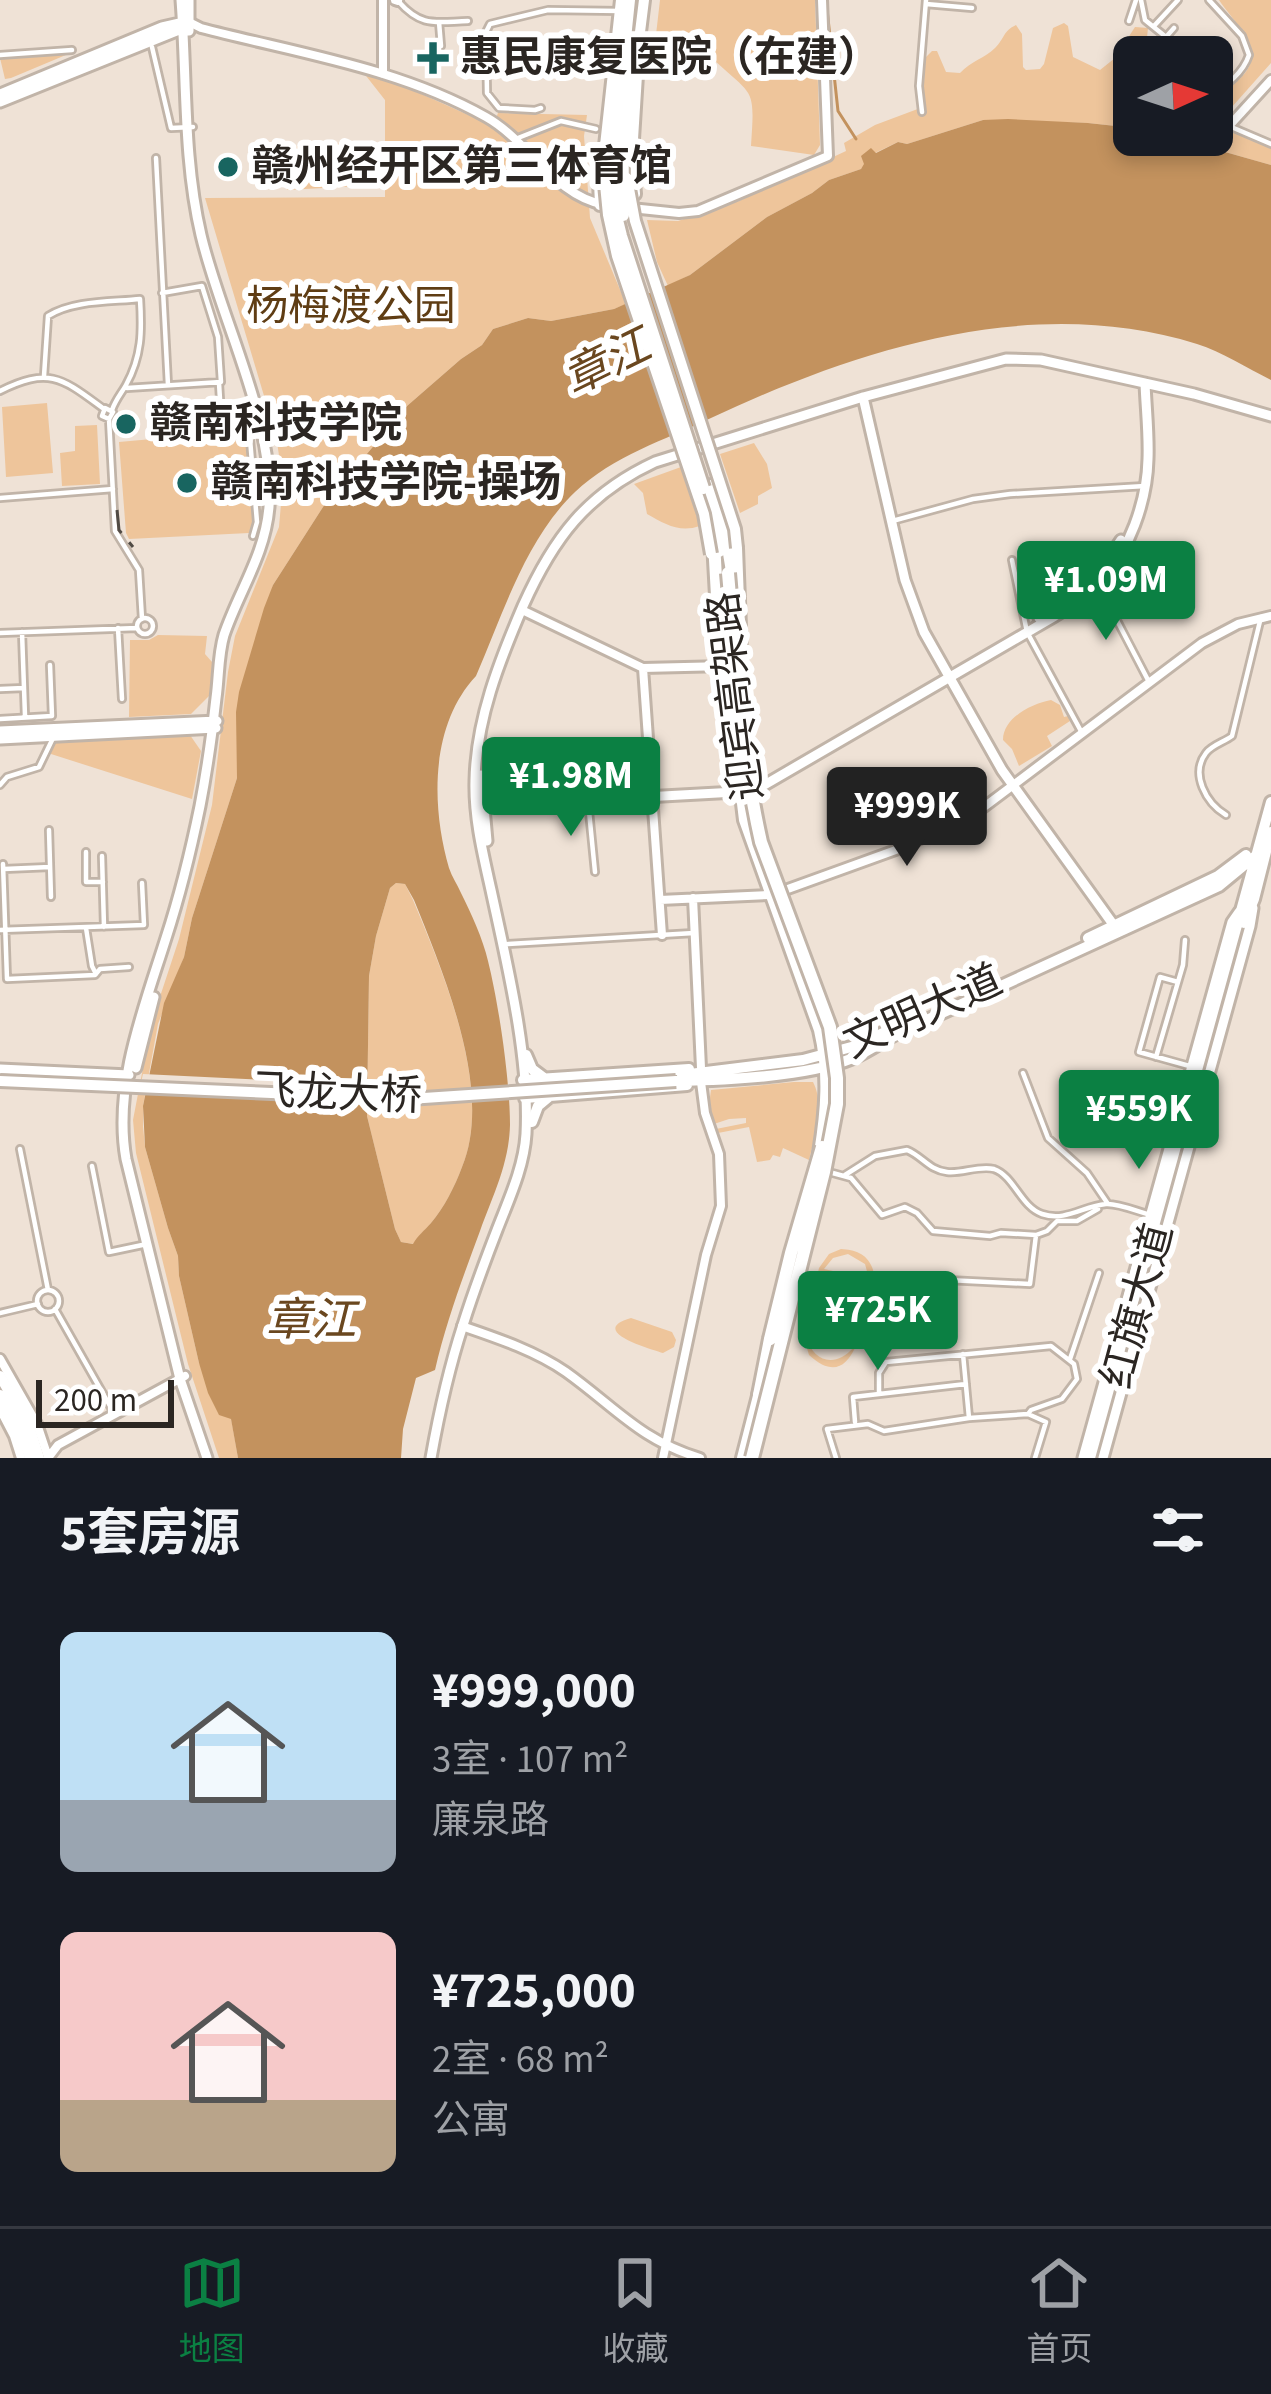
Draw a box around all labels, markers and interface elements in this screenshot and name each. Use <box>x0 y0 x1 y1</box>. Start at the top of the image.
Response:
place label: 惠民康复医院（在建） <box>460 28 880 88</box>
north arrow <box>1113 36 1233 156</box>
map controls <box>1113 36 1233 156</box>
marker: 惠民康复医院（在建） <box>417 42 449 74</box>
place label: 赣州经开区第三体育馆 <box>252 137 672 197</box>
marker: 赣州经开区第三体育馆 <box>215 154 241 180</box>
park label: 杨梅渡公园 <box>246 277 456 337</box>
water label: 章江 <box>553 312 666 411</box>
place label: 赣南科技学院 <box>150 394 402 454</box>
marker: 赣南科技学院 <box>113 411 139 437</box>
place label: 赣南科技学院-操场 <box>211 453 561 513</box>
marker: 赣南科技学院-操场 <box>174 470 200 496</box>
pin: ¥1.09M <box>1008 541 1204 643</box>
text: ¥1.09M <box>1044 552 1168 608</box>
street label: 迎宾高架路 <box>693 588 779 804</box>
pin: ¥1.98M <box>473 737 669 839</box>
text: ¥1.98M <box>509 748 633 804</box>
pin: ¥999K <box>823 767 991 869</box>
text: ¥999K <box>854 778 960 834</box>
street label: 文明大道 <box>834 950 1012 1074</box>
street label: 飞龙大桥 <box>253 1061 423 1127</box>
pin: ¥559K <box>1055 1070 1223 1172</box>
text: ¥559K <box>1086 1081 1192 1137</box>
street label: 红旗大道 <box>1087 1217 1189 1395</box>
pin: ¥725K <box>794 1271 962 1373</box>
text: ¥725K <box>825 1282 931 1338</box>
water label: 章江 <box>266 1289 361 1353</box>
scale bar <box>36 1374 174 1427</box>
text: 200 m <box>54 1377 137 1424</box>
icon: filters <box>1145 1497 1211 1563</box>
text: 5套房源 <box>60 1498 240 1570</box>
text: ¥999,000 <box>432 1655 636 1727</box>
icon: home <box>156 1680 300 1824</box>
text: 3室 · 107 m² <box>432 1732 628 1788</box>
text: 廉泉路 <box>432 1793 549 1849</box>
text: ¥725,000 <box>432 1955 636 2027</box>
icon: home <box>156 1980 300 2124</box>
text: 2室 · 68 m² <box>432 2032 609 2088</box>
text: 公寓 <box>432 2093 510 2149</box>
tab: 地图 <box>179 2250 245 2373</box>
tab: 收藏 <box>602 2250 668 2373</box>
tab: 首页 <box>1026 2250 1092 2373</box>

